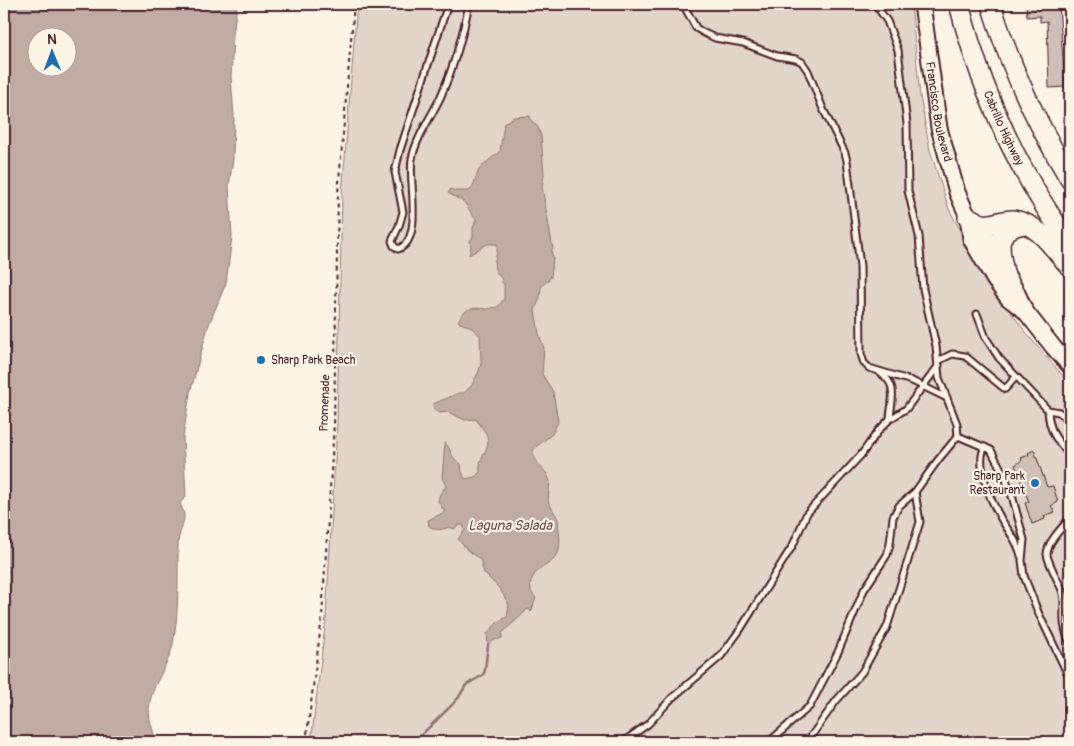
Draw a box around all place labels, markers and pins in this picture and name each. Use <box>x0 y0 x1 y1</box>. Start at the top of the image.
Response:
place label: Sharp Park Beach <box>271 353 356 368</box>
marker: Sharp Park Beach <box>255 354 267 366</box>
place label: Sharp Park Restaurant <box>970 469 1025 498</box>
marker: Sharp Park Restaurant <box>1029 477 1041 489</box>

